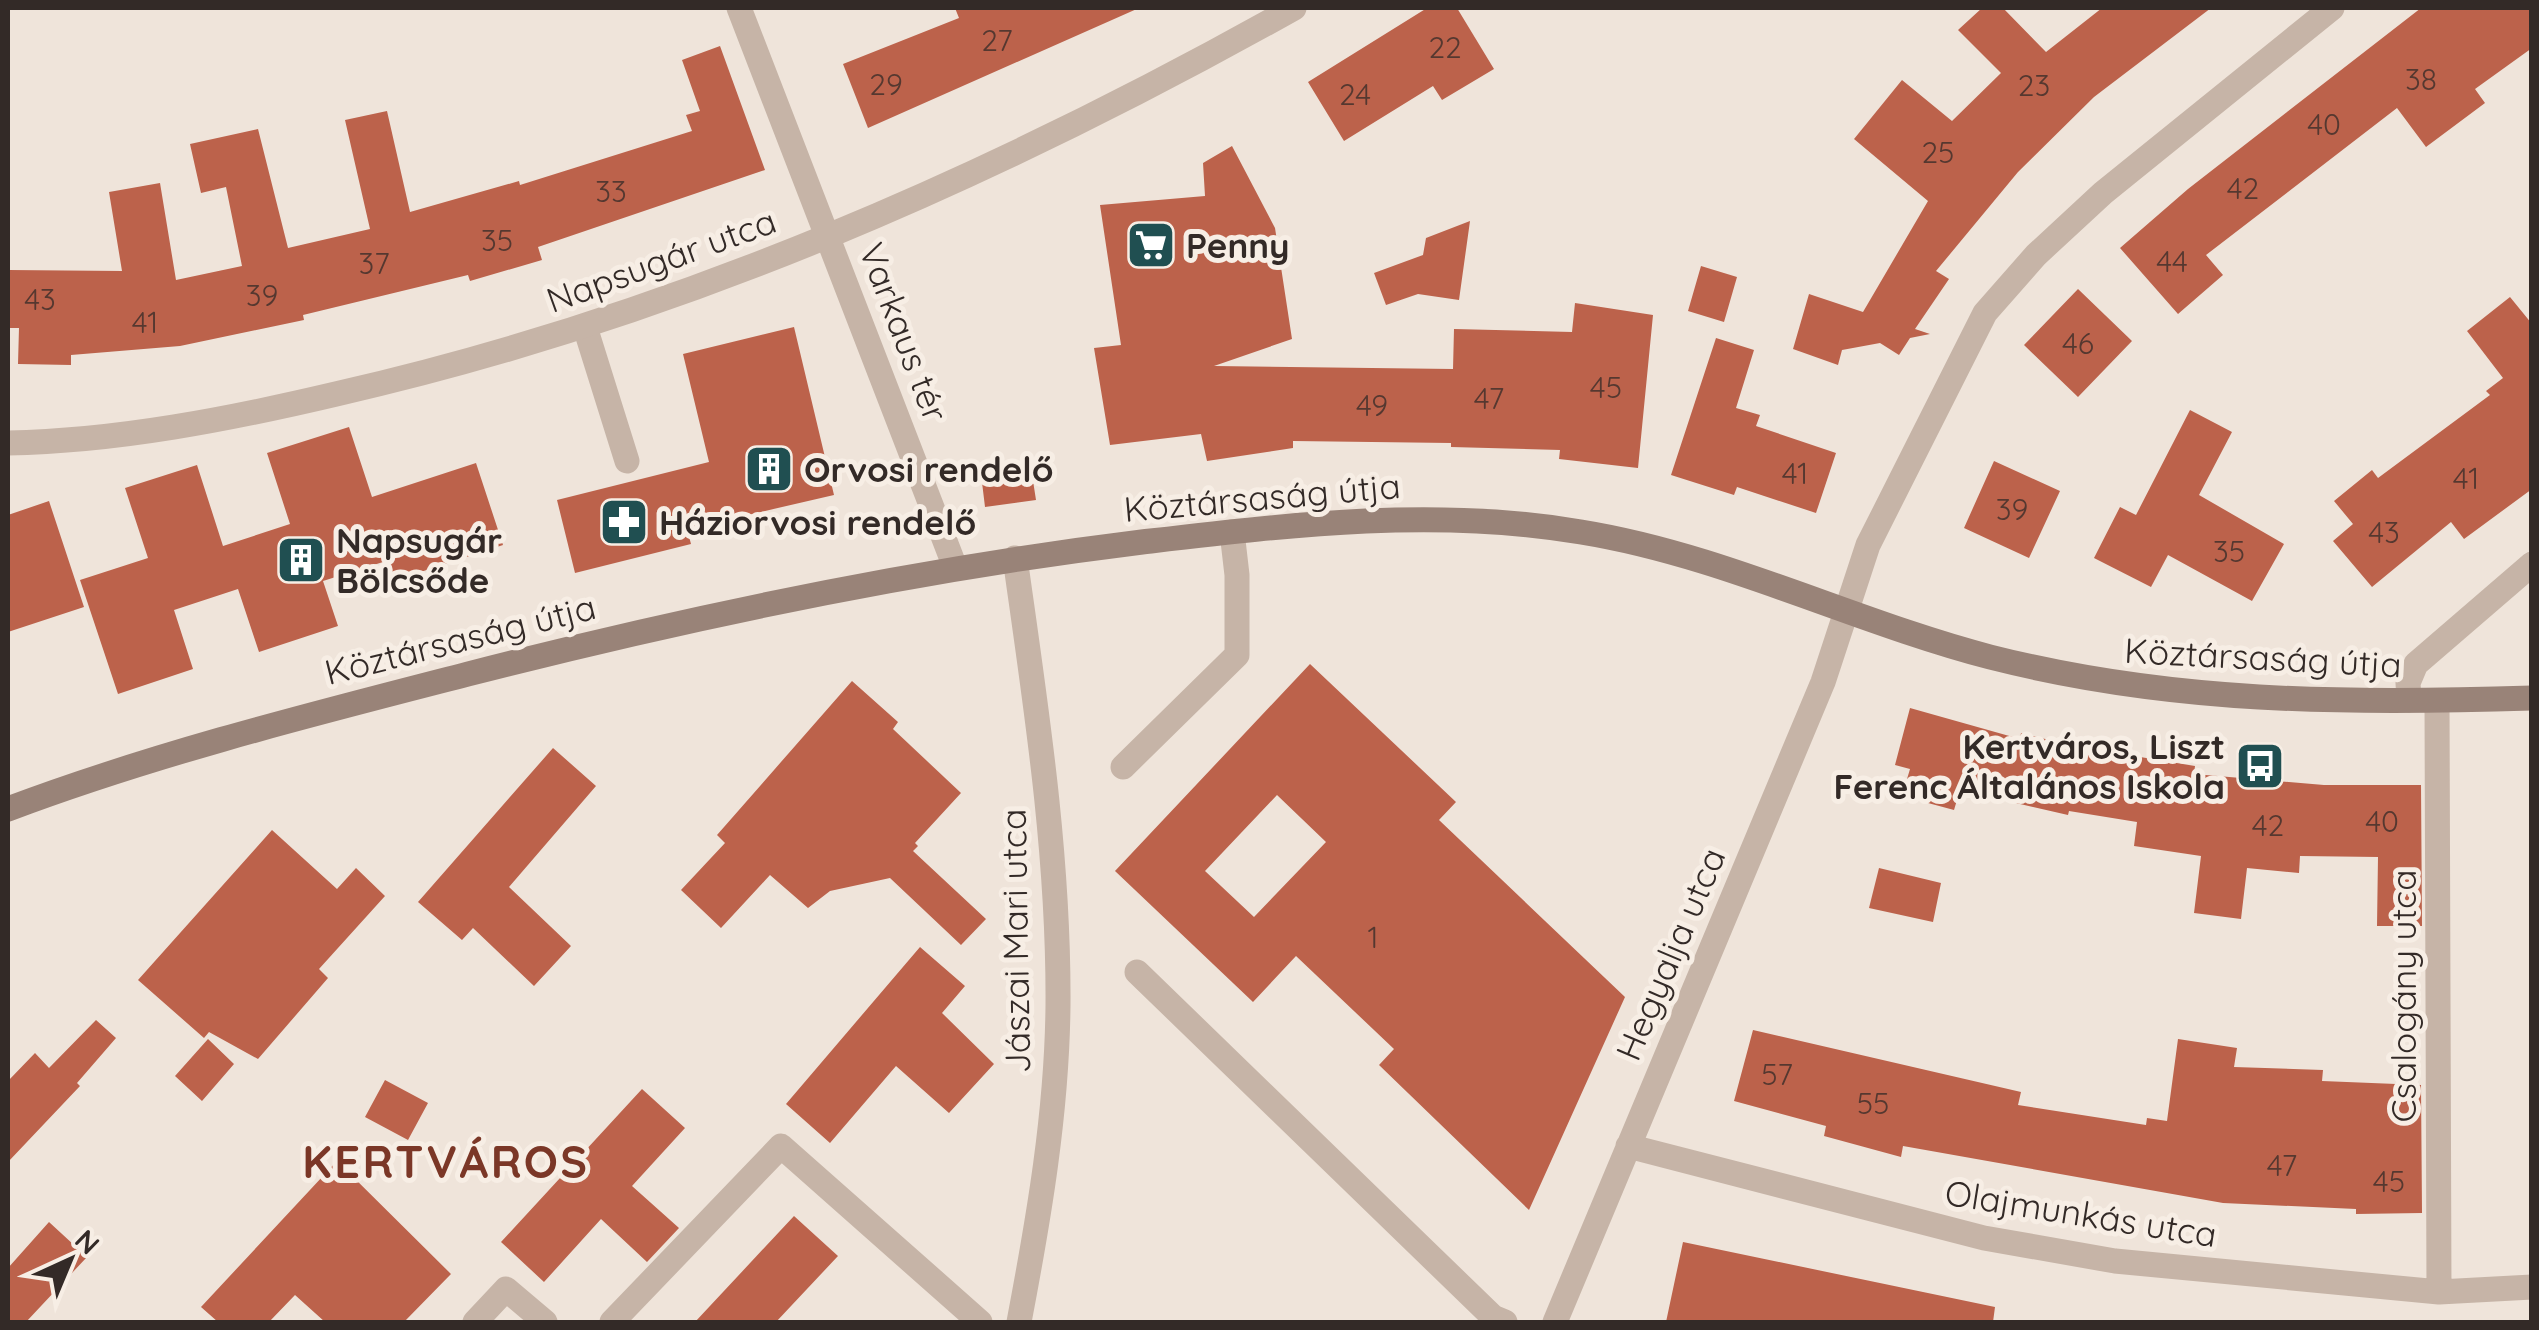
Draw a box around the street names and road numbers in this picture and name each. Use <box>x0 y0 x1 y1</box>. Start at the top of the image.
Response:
street label: Napsugár utca <box>540 198 782 322</box>
street label: Varkaus tér <box>850 236 958 428</box>
street label: Köztársaság útja <box>1122 463 1402 531</box>
street label: Köztársaság útja <box>320 584 600 694</box>
street label: Köztársaság útja <box>2123 628 2403 686</box>
street label: Jászai Mari utca <box>991 808 1039 1074</box>
street label: Hegyalja utca <box>1606 841 1734 1067</box>
street label: Csalogány utca <box>2381 870 2425 1122</box>
street label: Olajmunkás utca <box>1942 1170 2220 1256</box>

